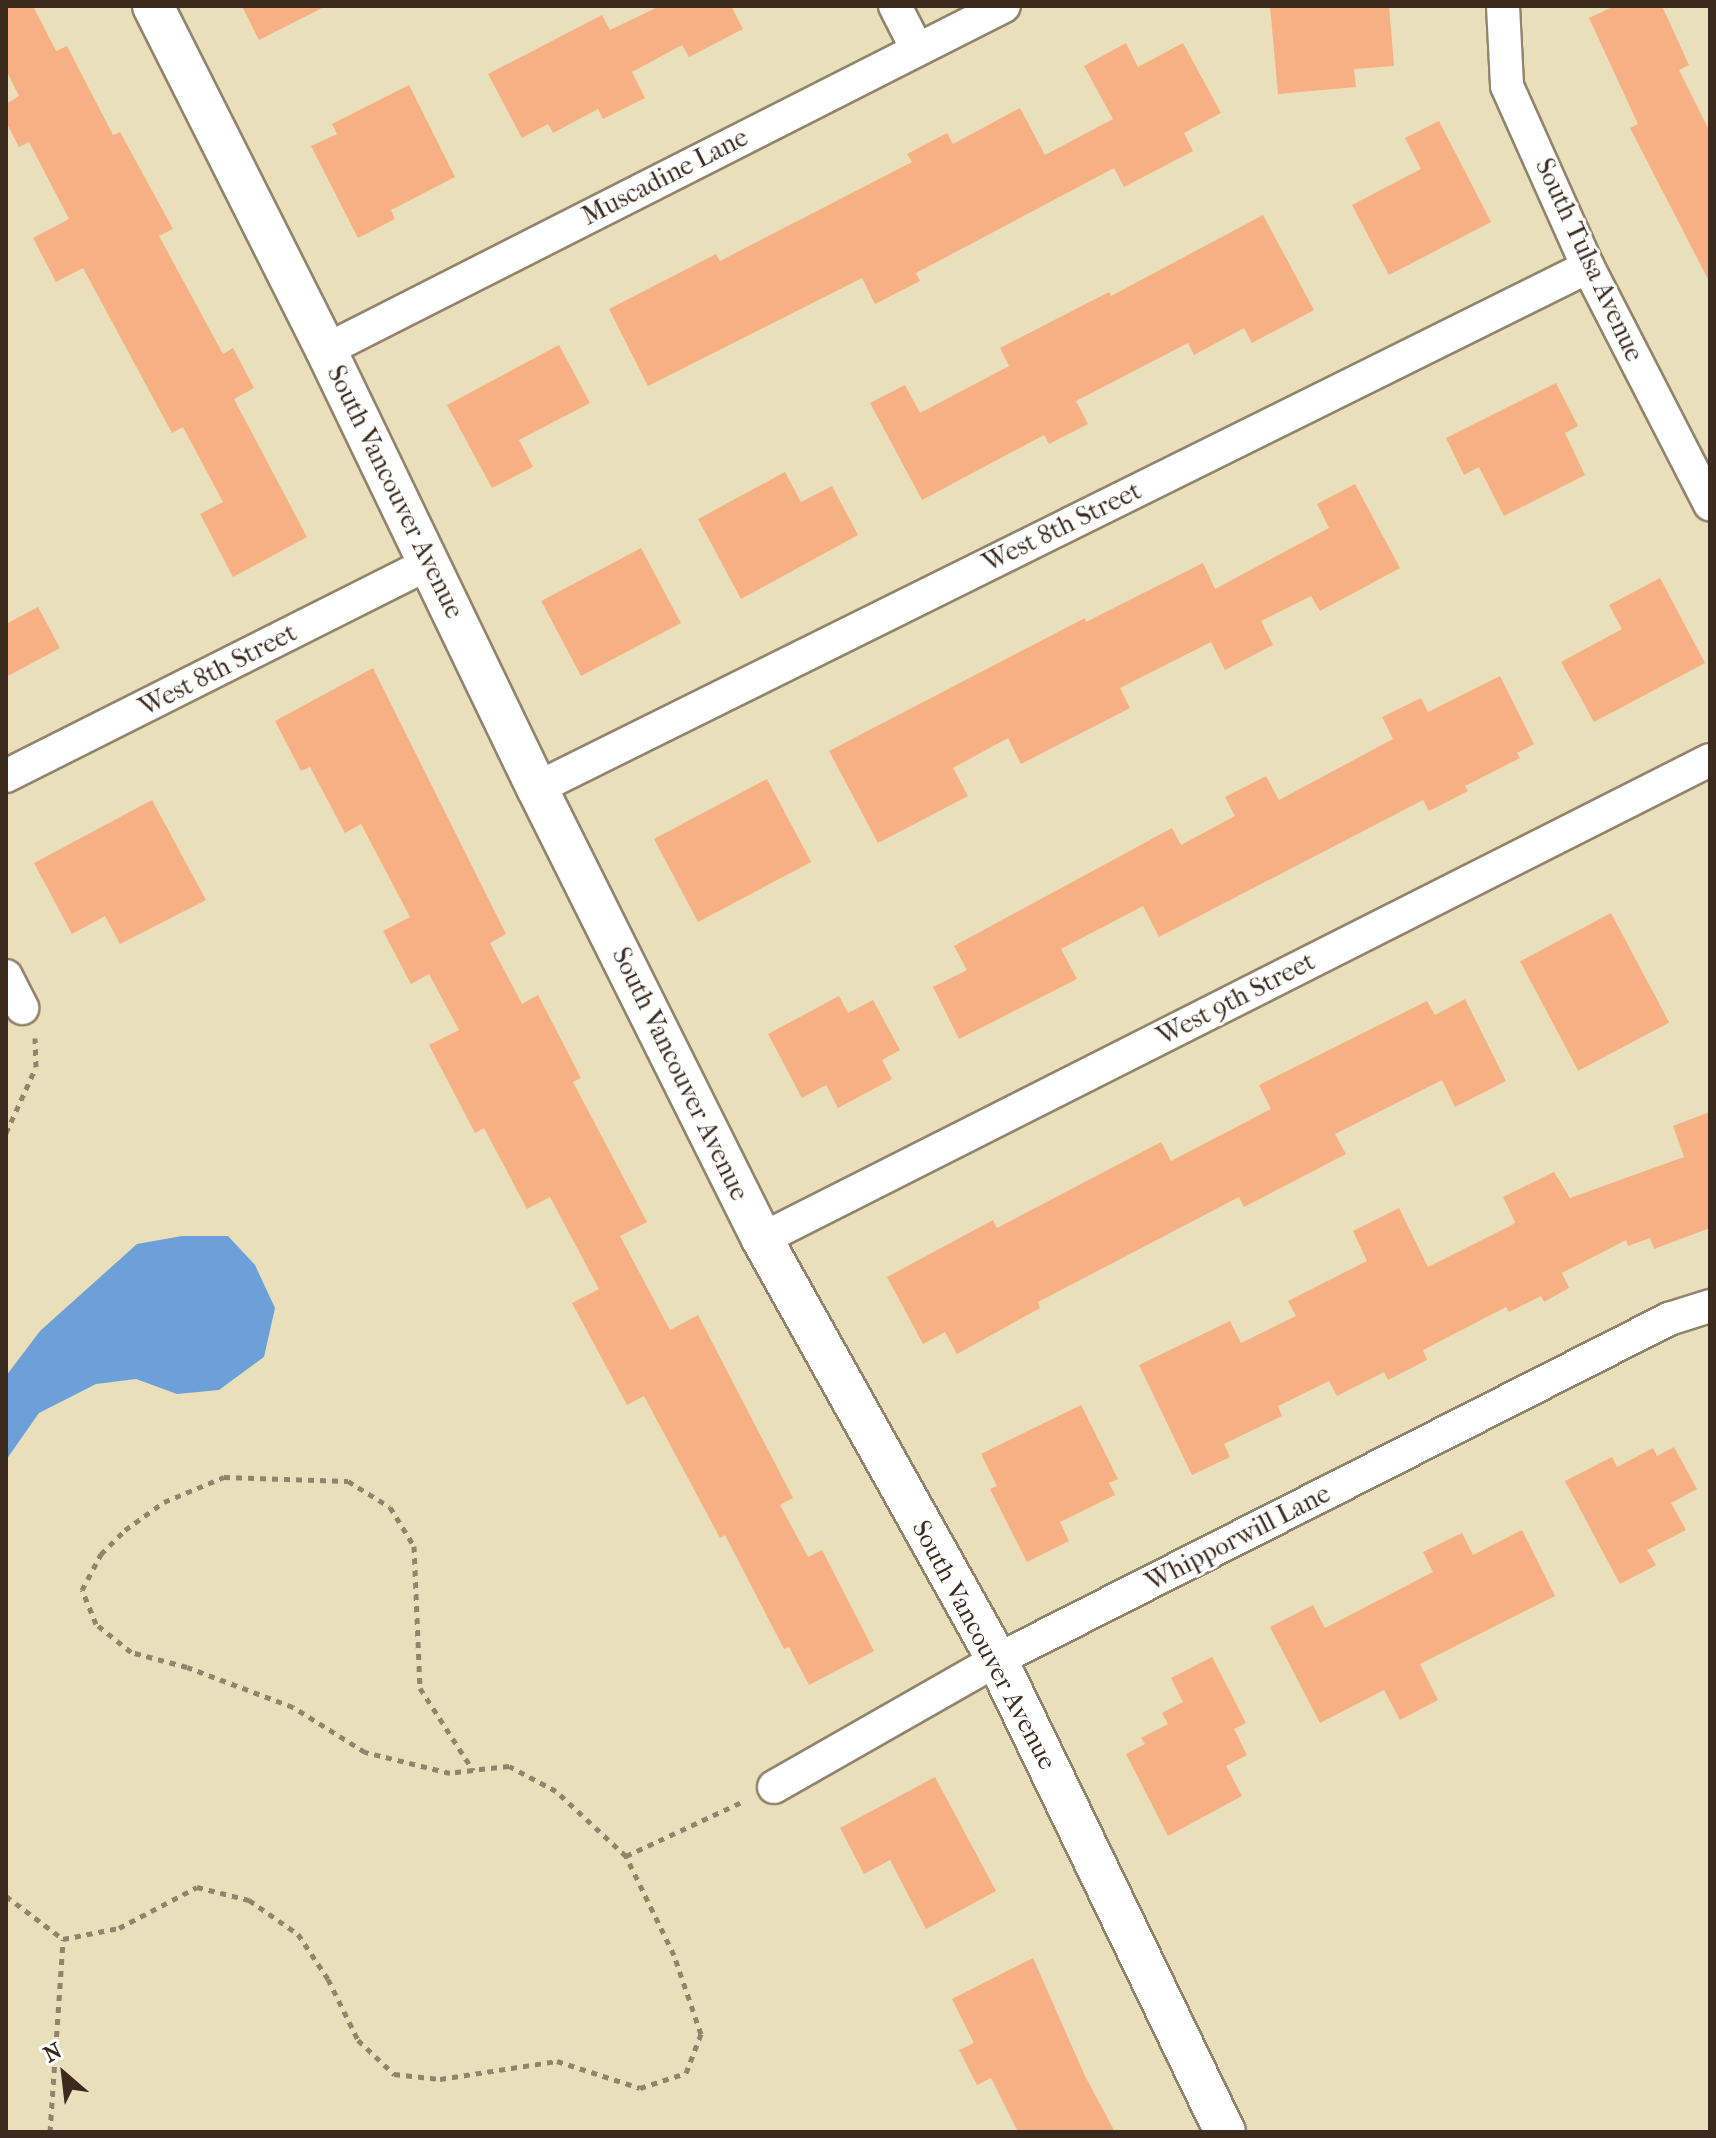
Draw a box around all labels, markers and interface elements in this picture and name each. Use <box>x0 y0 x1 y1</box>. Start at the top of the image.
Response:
street label: Muscadine Lane <box>577 122 753 232</box>
street label: South Tulsa Avenue <box>1528 154 1650 366</box>
street label: South Vancouver Avenue <box>320 360 470 624</box>
street label: West 8th Street <box>978 475 1146 579</box>
street label: West 8th Street <box>134 617 302 723</box>
street label: South Vancouver Avenue <box>605 942 755 1206</box>
street label: West 9th Street <box>1152 946 1320 1052</box>
street label: Whipporwill Lane <box>1141 1478 1335 1598</box>
street label: South Vancouver Avenue <box>905 1515 1063 1775</box>
north arrow <box>24 2034 104 2114</box>
text: N <box>39 2037 66 2068</box>

